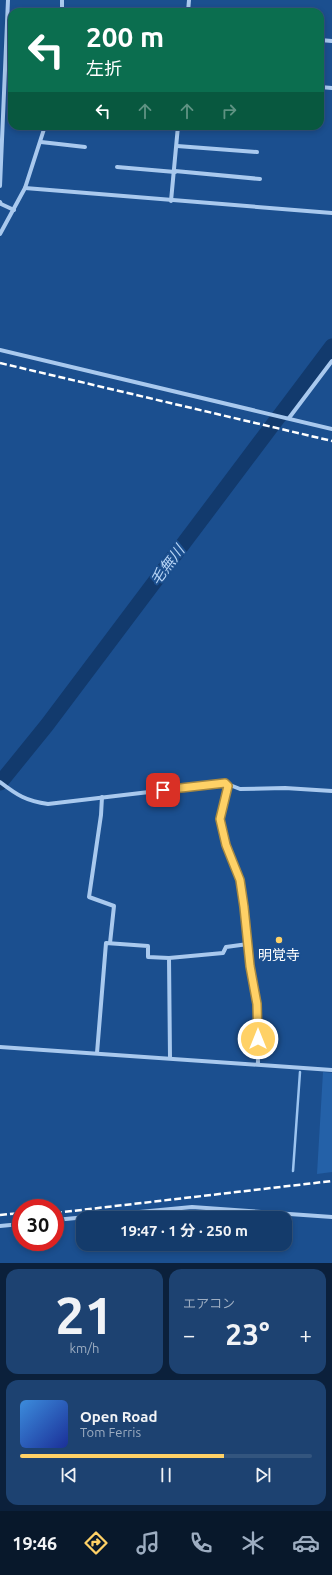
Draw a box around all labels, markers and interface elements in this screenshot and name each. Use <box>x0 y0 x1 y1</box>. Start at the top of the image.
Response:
text: 200 m <box>86 21 164 52</box>
icon: left <box>20 24 72 76</box>
text: 左折 <box>86 58 122 78</box>
icon: left <box>92 100 114 122</box>
icon: ahead <box>134 100 156 122</box>
icon: ahead <box>176 100 198 122</box>
icon: right <box>218 100 240 122</box>
water label: 毛無川 <box>147 540 189 588</box>
pin <box>146 773 180 807</box>
icon: arrive <box>152 779 174 801</box>
marker: 明覚寺 <box>274 935 284 945</box>
place label: 明覚寺 <box>258 947 300 963</box>
position arrow <box>237 1018 279 1060</box>
speed limit sign: 30 <box>12 1199 64 1251</box>
text: 19:47 · 1 分 · 250 m <box>120 1222 248 1239</box>
text: 21 <box>55 1286 114 1344</box>
text: エアコン <box>183 1296 235 1310</box>
text: 23° <box>225 1317 270 1351</box>
text: − <box>183 1322 195 1347</box>
text: + <box>300 1322 312 1347</box>
text: km/h <box>69 1341 100 1355</box>
text: Open Road <box>80 1408 157 1425</box>
text: Tom Ferris <box>80 1425 141 1439</box>
icon: previous <box>58 1464 80 1486</box>
icon: pause <box>155 1464 177 1486</box>
icon: next <box>252 1464 274 1486</box>
icon: directions <box>82 1529 110 1557</box>
icon: music <box>134 1529 162 1557</box>
icon: phone <box>187 1529 215 1557</box>
icon: climate <box>239 1529 267 1557</box>
icon: car <box>292 1529 320 1557</box>
text: 19:46 <box>12 1533 57 1553</box>

